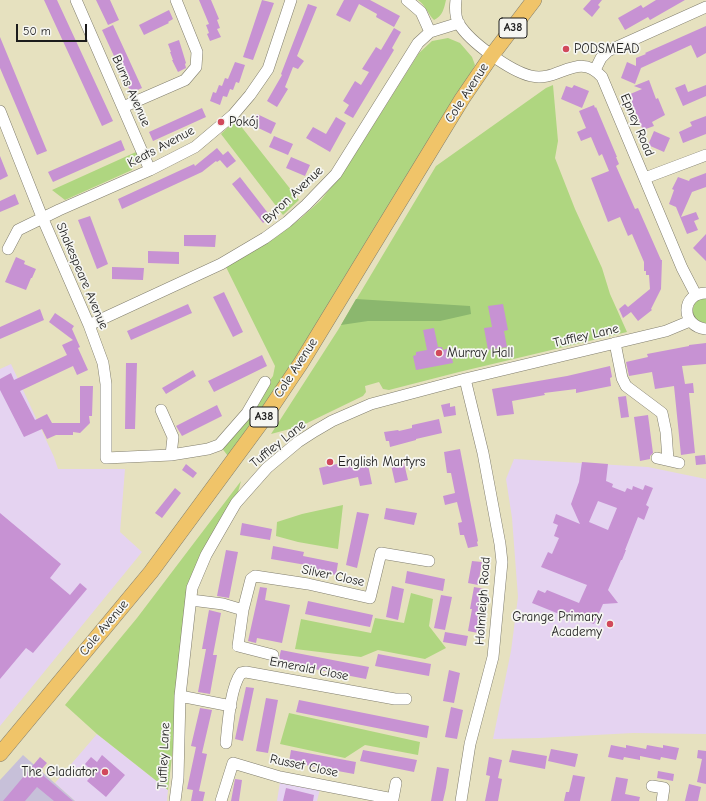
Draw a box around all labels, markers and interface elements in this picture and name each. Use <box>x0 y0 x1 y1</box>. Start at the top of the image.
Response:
scale bar <box>18 16 89 42</box>
road number: A38 <box>499 18 527 38</box>
text: 50 m <box>23 24 51 38</box>
place label: PODSMEAD <box>574 41 639 57</box>
marker: PODSMEAD <box>561 44 571 54</box>
street label: Burns Avenue <box>108 53 154 129</box>
street label: Cole Avenue <box>442 60 492 126</box>
street label: Epney Road <box>617 91 657 159</box>
place label: Pokój <box>229 114 259 130</box>
marker: Pokój <box>216 117 226 127</box>
street label: Keats Avenue <box>125 123 197 171</box>
street label: Byron Avenue <box>260 163 326 227</box>
street label: Shakespeare Avenue <box>52 220 112 332</box>
street label: Tuffley Lane <box>552 321 620 351</box>
street label: Cole Avenue <box>271 335 321 401</box>
place label: Murray Hall <box>447 345 513 361</box>
marker: Murray Hall <box>434 348 444 358</box>
road number: A38 <box>250 407 278 427</box>
street label: Tuffley Lane <box>247 417 309 471</box>
place label: English Martyrs <box>338 454 425 470</box>
marker: English Martyrs <box>325 457 335 467</box>
street label: Holmleigh Road <box>472 556 494 646</box>
street label: Silver Close <box>300 562 366 590</box>
street label: Cole Avenue <box>76 597 132 659</box>
place label: Grange Primary Academy <box>512 609 602 640</box>
marker: Grange Primary Academy <box>605 619 615 629</box>
street label: Emerald Close <box>268 654 350 684</box>
street label: Tuffley Lane <box>154 722 174 790</box>
street label: Russet Close <box>269 751 339 781</box>
place label: The Gladiator <box>22 764 97 780</box>
marker: The Gladiator <box>100 767 110 777</box>

